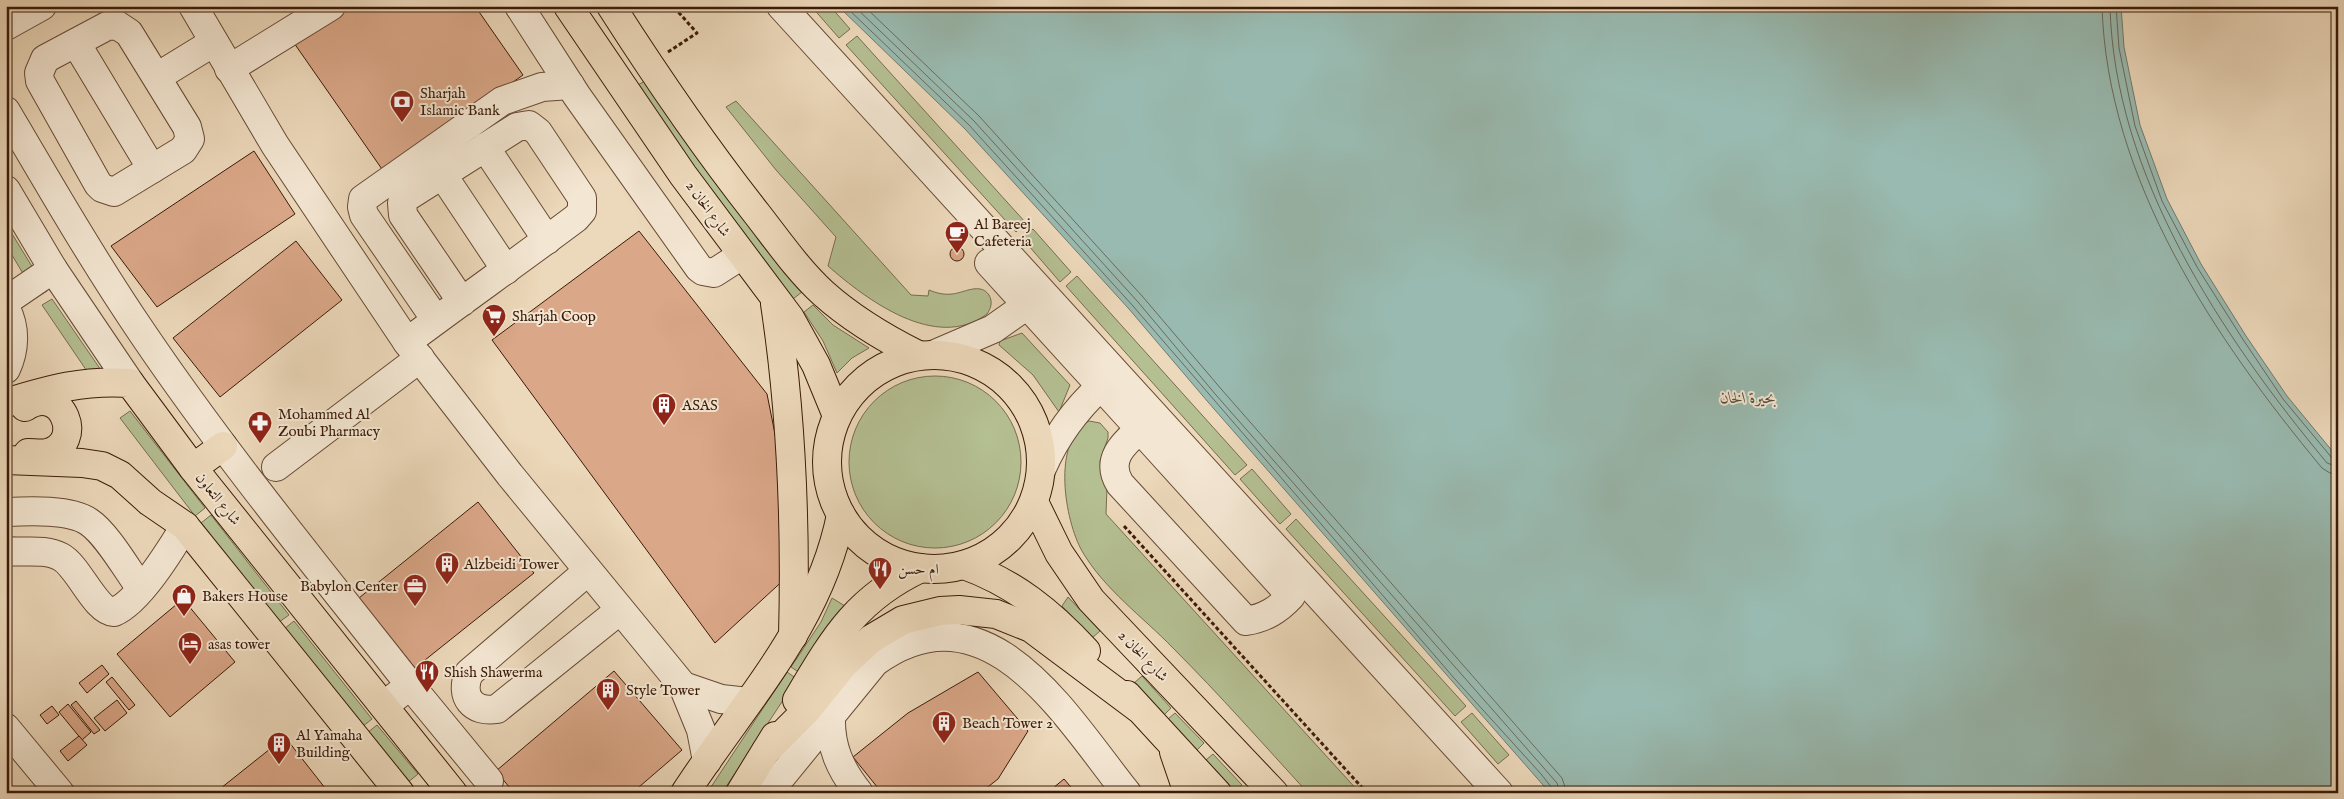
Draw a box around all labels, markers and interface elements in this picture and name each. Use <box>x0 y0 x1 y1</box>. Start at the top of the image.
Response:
place label: Sharjah Islamic Bank <box>420 84 501 120</box>
bank icon: Sharjah Islamic Bank <box>389 89 415 123</box>
street label: شارع الخان 2 <box>679 177 735 242</box>
place label: Al Bareej Cafeteria <box>973 215 1032 251</box>
cafe icon: Al Bareej Cafeteria <box>944 220 970 254</box>
supermarket icon: Sharjah Coop <box>481 303 507 337</box>
place label: Sharjah Coop <box>512 307 596 326</box>
water label: بحيرة الخان <box>1720 389 1776 409</box>
building icon: ASAS <box>651 392 677 426</box>
place label: ASAS <box>681 396 718 415</box>
place label: Mohammed Al Zoubi Pharmacy <box>278 405 381 441</box>
pharmacy icon: Mohammed Al Zoubi Pharmacy <box>247 410 273 444</box>
street label: شارع التعاون <box>189 469 245 531</box>
building icon: Alzbeidi Tower <box>434 551 460 585</box>
place label: Alzbeidi Tower <box>463 555 560 574</box>
restaurant icon: ام حسن <box>867 556 893 590</box>
place label: ام حسن <box>898 560 939 582</box>
office icon: Babylon Center <box>402 573 428 607</box>
place label: Babylon Center <box>300 577 398 596</box>
shop icon: Bakers House <box>171 583 197 617</box>
place label: Bakers House <box>202 587 288 606</box>
street label: شارع الخان 2 <box>1112 626 1172 688</box>
hotel icon: asas tower <box>177 631 203 665</box>
place label: asas tower <box>208 635 270 654</box>
restaurant icon: Shish Shawerma <box>414 659 440 693</box>
place label: Shish Shawerma <box>444 663 543 682</box>
building icon: Style Tower <box>595 677 621 711</box>
place label: Style Tower <box>626 681 700 700</box>
building icon: Beach Tower 2 <box>931 710 957 744</box>
place label: Beach Tower 2 <box>962 714 1053 733</box>
place label: Al Yamaha Building <box>295 726 363 762</box>
building icon: Al Yamaha Building <box>266 731 292 765</box>

